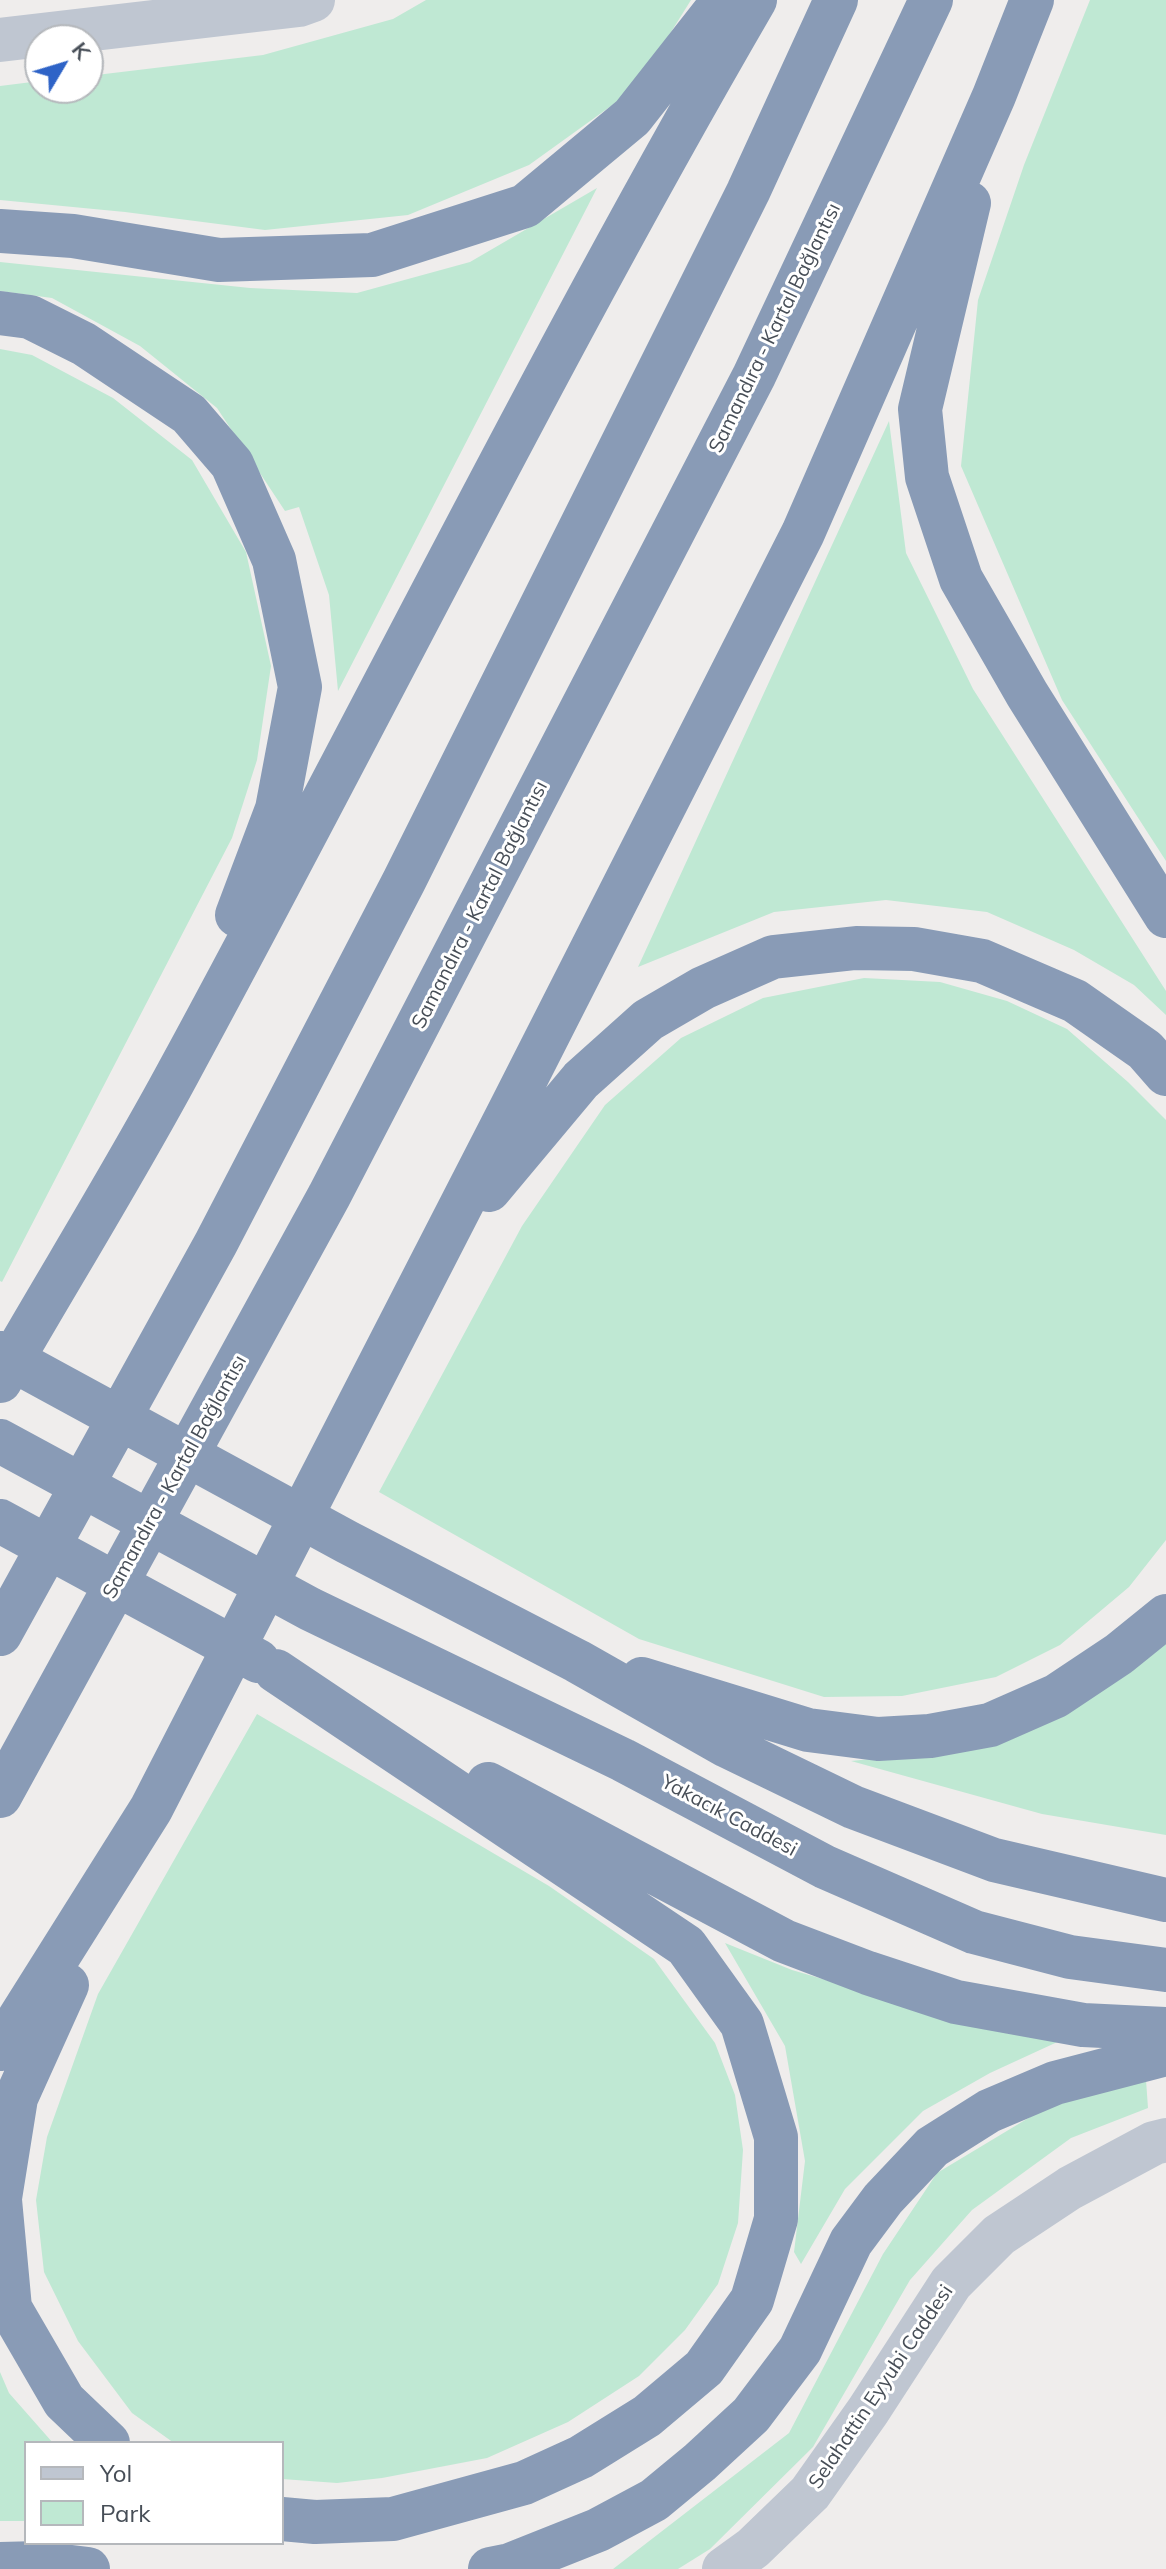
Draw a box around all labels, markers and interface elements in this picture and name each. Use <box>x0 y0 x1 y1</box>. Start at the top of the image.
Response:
north arrow <box>24 24 104 104</box>
text: K <box>66 36 97 65</box>
street label: Samandıra - Kartal Bağlantısı <box>704 199 846 457</box>
street label: Samandıra - Kartal Bağlantısı <box>407 777 553 1033</box>
street label: Samandıra - Kartal Bağlantısı <box>98 1351 252 1603</box>
street label: Yakacık Caddesi <box>657 1770 801 1862</box>
street label: Selahattin Eyyubi Caddesi <box>804 2280 958 2494</box>
legend <box>24 2441 284 2545</box>
text: Yol <box>100 2458 132 2488</box>
text: Park <box>100 2498 151 2528</box>

